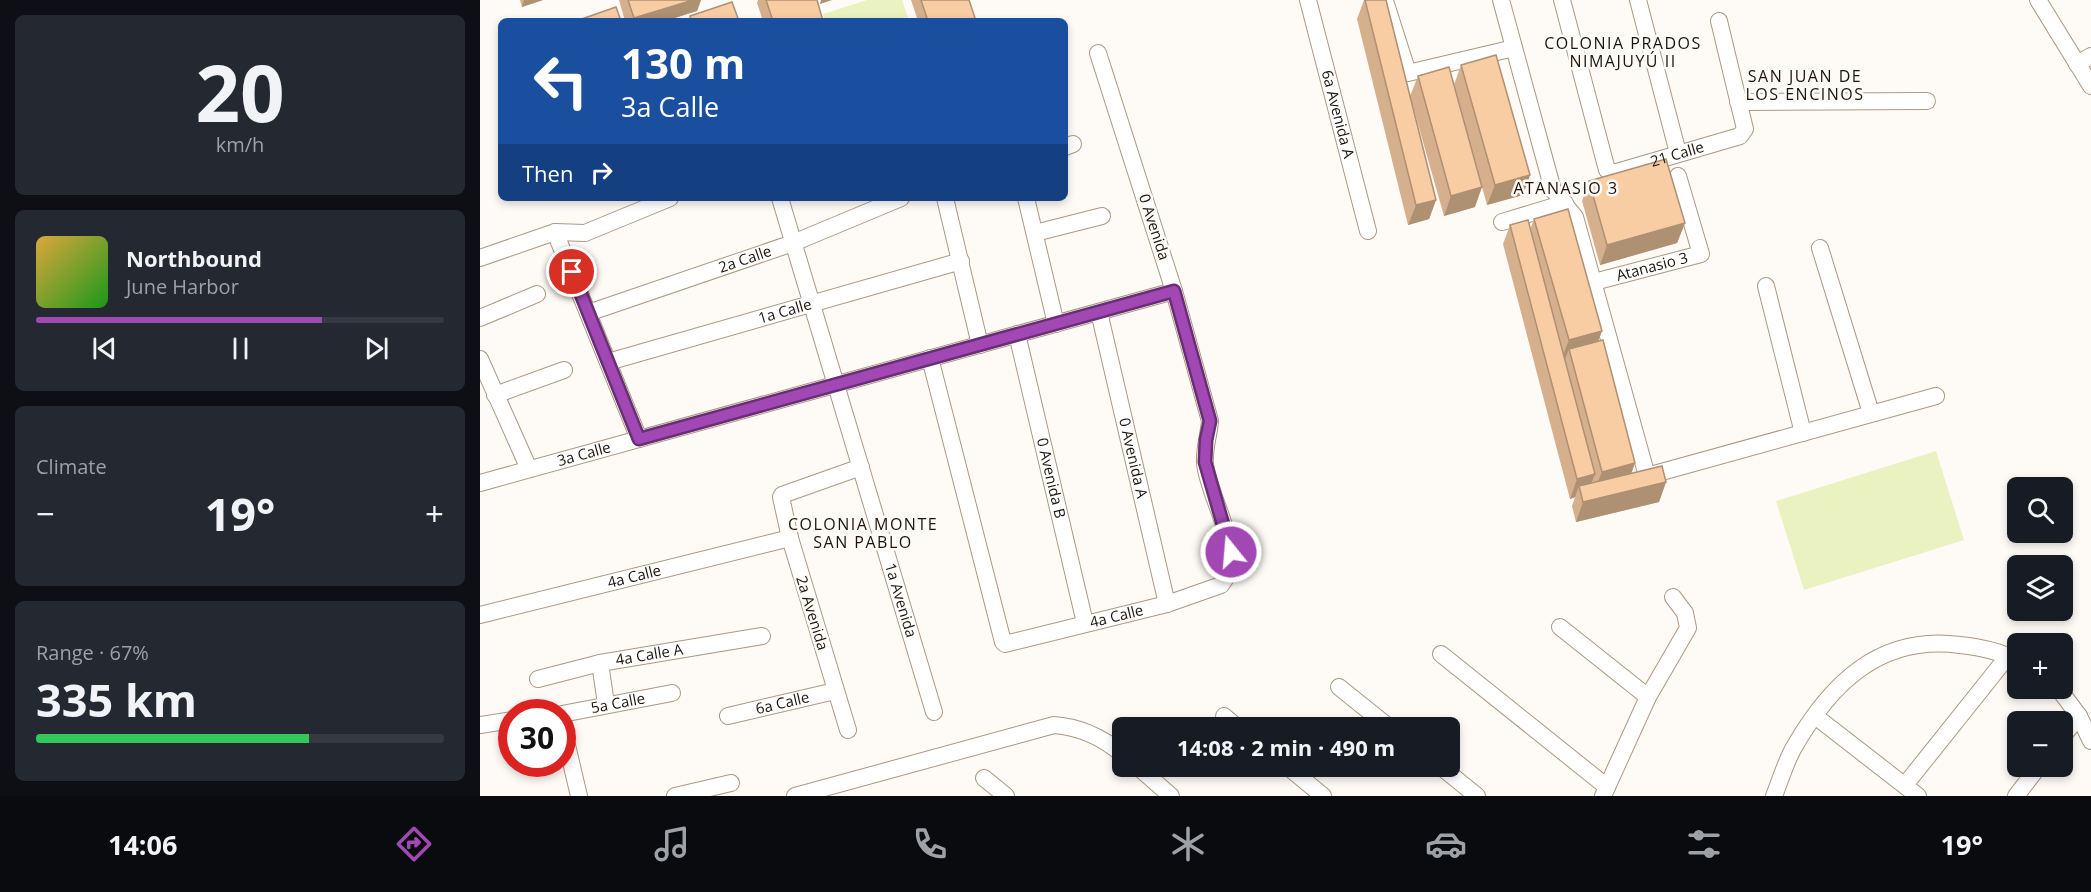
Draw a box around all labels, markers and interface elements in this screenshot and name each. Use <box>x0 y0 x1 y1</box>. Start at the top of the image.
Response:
district label: COLONIA PRADOS NIMAJUYÚ II <box>1544 32 1702 72</box>
text: 130 m <box>621 34 745 91</box>
text: 20 <box>195 39 285 145</box>
icon: left <box>522 42 600 120</box>
district label: SAN JUAN DE LOS ENCINOS <box>1746 65 1864 105</box>
street label: 6a Avenida A <box>1318 68 1360 161</box>
text: 3a Calle <box>621 88 719 125</box>
text: km/h <box>216 131 264 158</box>
street label: 21 Calle <box>1648 136 1706 171</box>
icon: right <box>585 156 618 189</box>
text: Then <box>522 158 573 188</box>
district label: ATANASIO 3 <box>1513 177 1619 199</box>
street label: 0 Avenida <box>1135 191 1175 262</box>
street label: 2a Calle <box>716 240 774 277</box>
text: Northbound <box>126 243 262 273</box>
pin <box>546 246 597 297</box>
street label: Atanasio 3 <box>1614 247 1690 285</box>
icon: arrive <box>555 255 588 288</box>
text: June Harbor <box>126 273 239 300</box>
street label: 1a Calle <box>756 293 814 328</box>
icon: previous <box>88 332 121 365</box>
icon: pause <box>224 332 257 365</box>
icon: next <box>360 332 393 365</box>
street label: 0 Avenida A <box>1115 416 1153 500</box>
street label: 3a Calle <box>555 436 613 470</box>
street label: 0 Avenida B <box>1033 436 1071 520</box>
text: Climate <box>36 453 107 480</box>
map controls <box>2007 477 2073 777</box>
button: search <box>2007 477 2073 543</box>
text: 19° <box>205 483 275 544</box>
text: − <box>36 491 55 536</box>
text: + <box>425 491 444 536</box>
district label: COLONIA MONTE SAN PABLO <box>788 513 938 553</box>
position arrow <box>1199 520 1263 584</box>
button: layers <box>2007 555 2073 621</box>
street label: 4a Calle <box>605 559 663 592</box>
street label: 1a Avenida <box>881 560 922 640</box>
street label: 2a Avenida <box>792 573 834 652</box>
street label: 4a Calle <box>1087 599 1145 632</box>
button: + <box>2007 633 2073 699</box>
street label: 4a Calle A <box>614 638 685 669</box>
text: Range · 67% <box>36 639 149 666</box>
text: 335 km <box>36 669 197 730</box>
street label: 6a Calle <box>753 686 811 718</box>
street label: 5a Calle <box>589 687 647 717</box>
speed limit sign: 30 <box>498 699 576 777</box>
button: − <box>2007 711 2073 777</box>
text: 14:08 · 2 min · 490 m <box>1177 732 1395 762</box>
icon: directions <box>393 823 435 865</box>
icon: music <box>651 823 693 865</box>
icon: phone <box>909 823 951 865</box>
icon: climate <box>1167 823 1209 865</box>
icon: car <box>1425 823 1467 865</box>
icon: filters <box>1683 823 1725 865</box>
text: 14:06 <box>108 826 177 863</box>
text: 19° <box>1941 826 1983 863</box>

